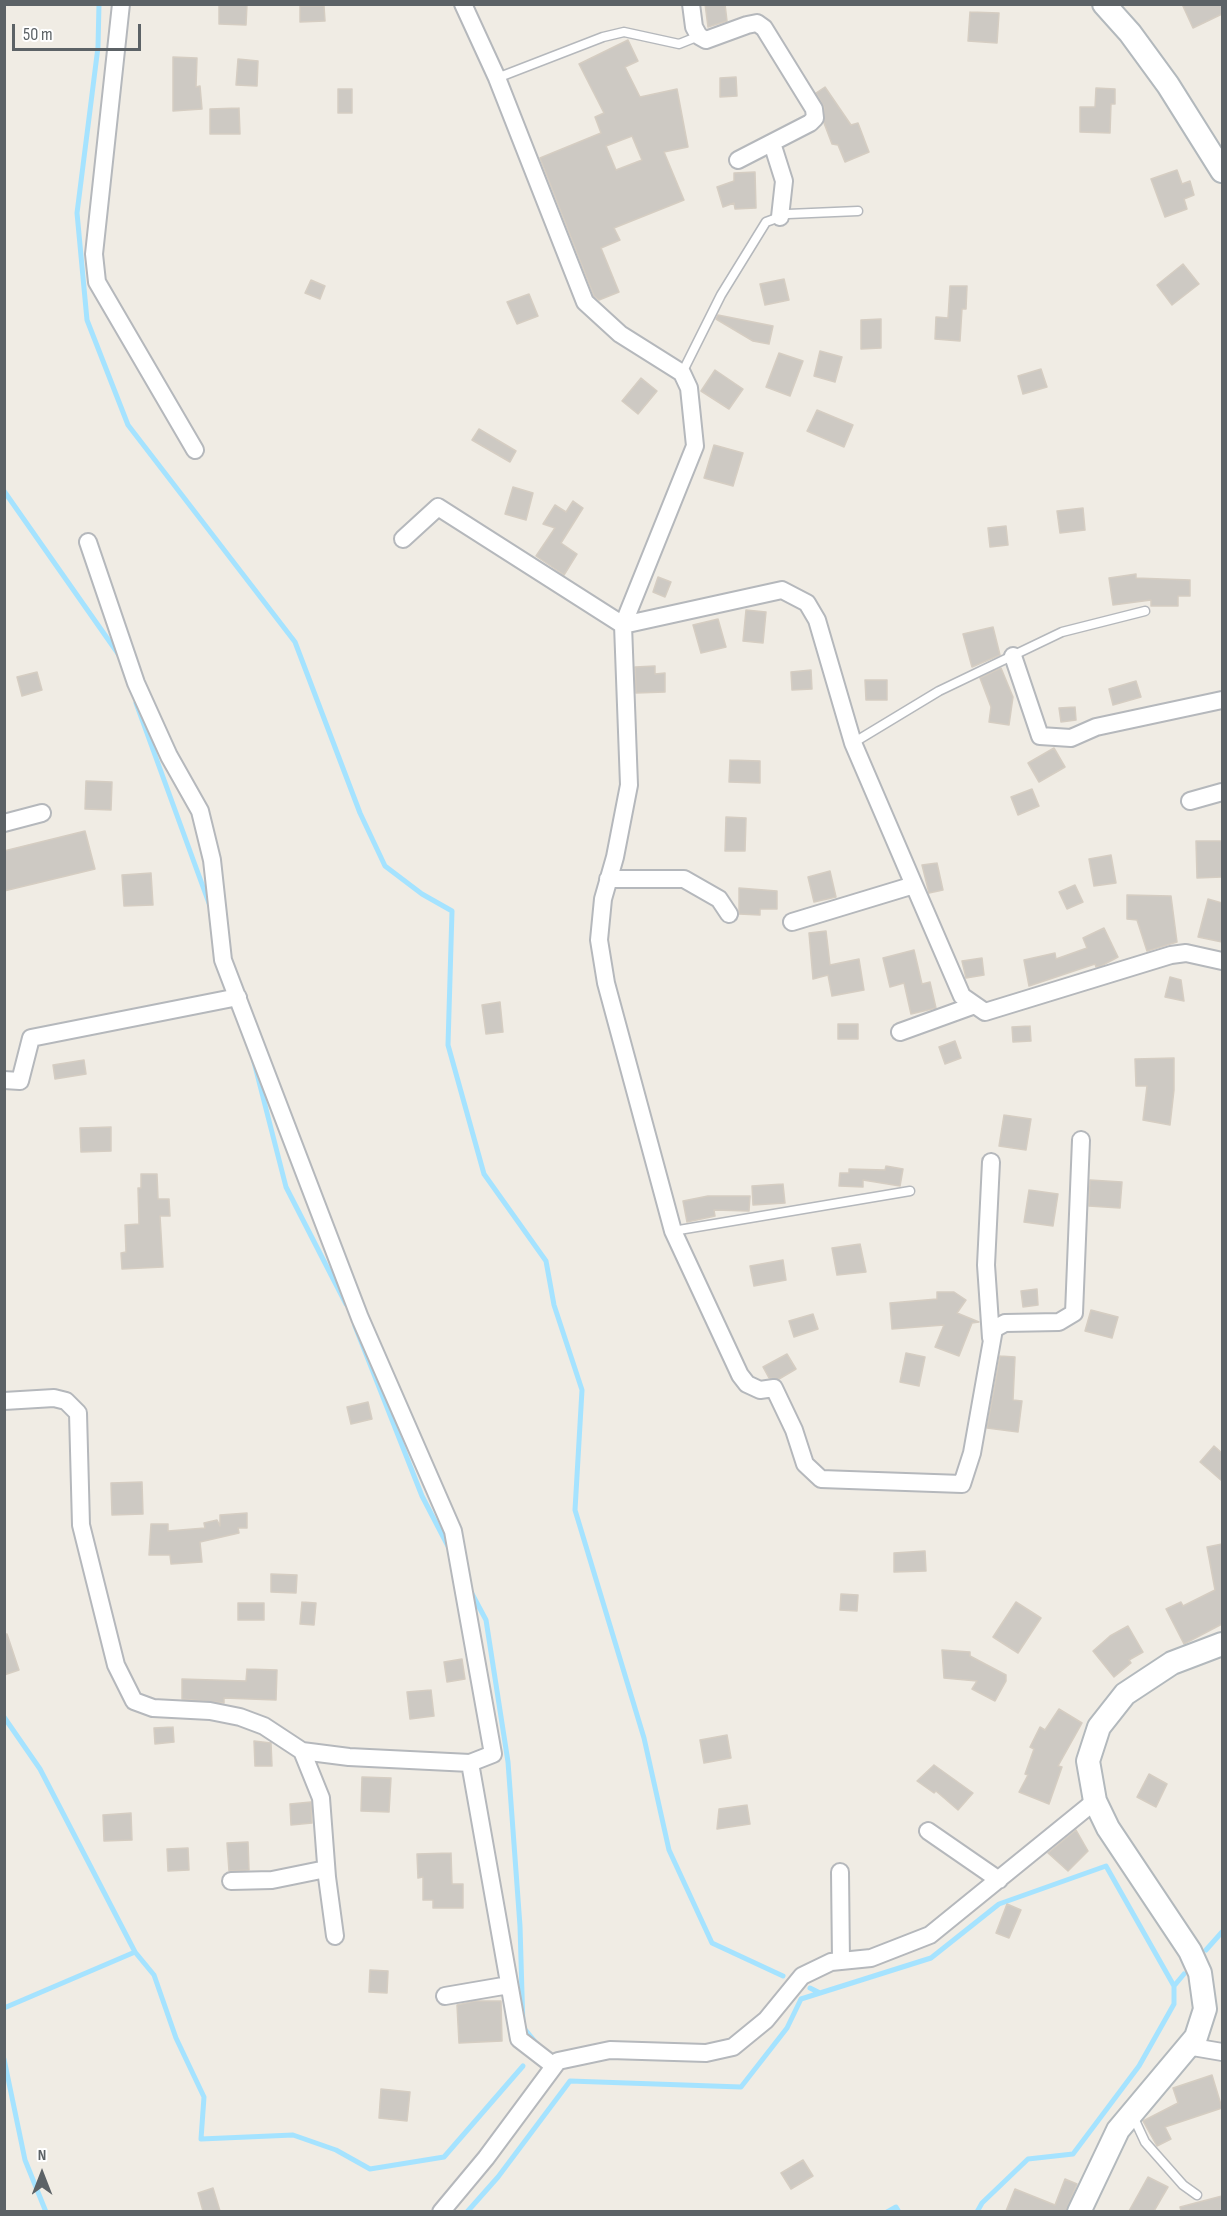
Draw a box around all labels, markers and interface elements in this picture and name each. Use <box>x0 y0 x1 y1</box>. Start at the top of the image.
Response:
scale bar <box>15 12 144 50</box>
text: 50 m <box>23 24 53 45</box>
north arrow <box>12 2144 72 2204</box>
text: N <box>38 2146 46 2165</box>

